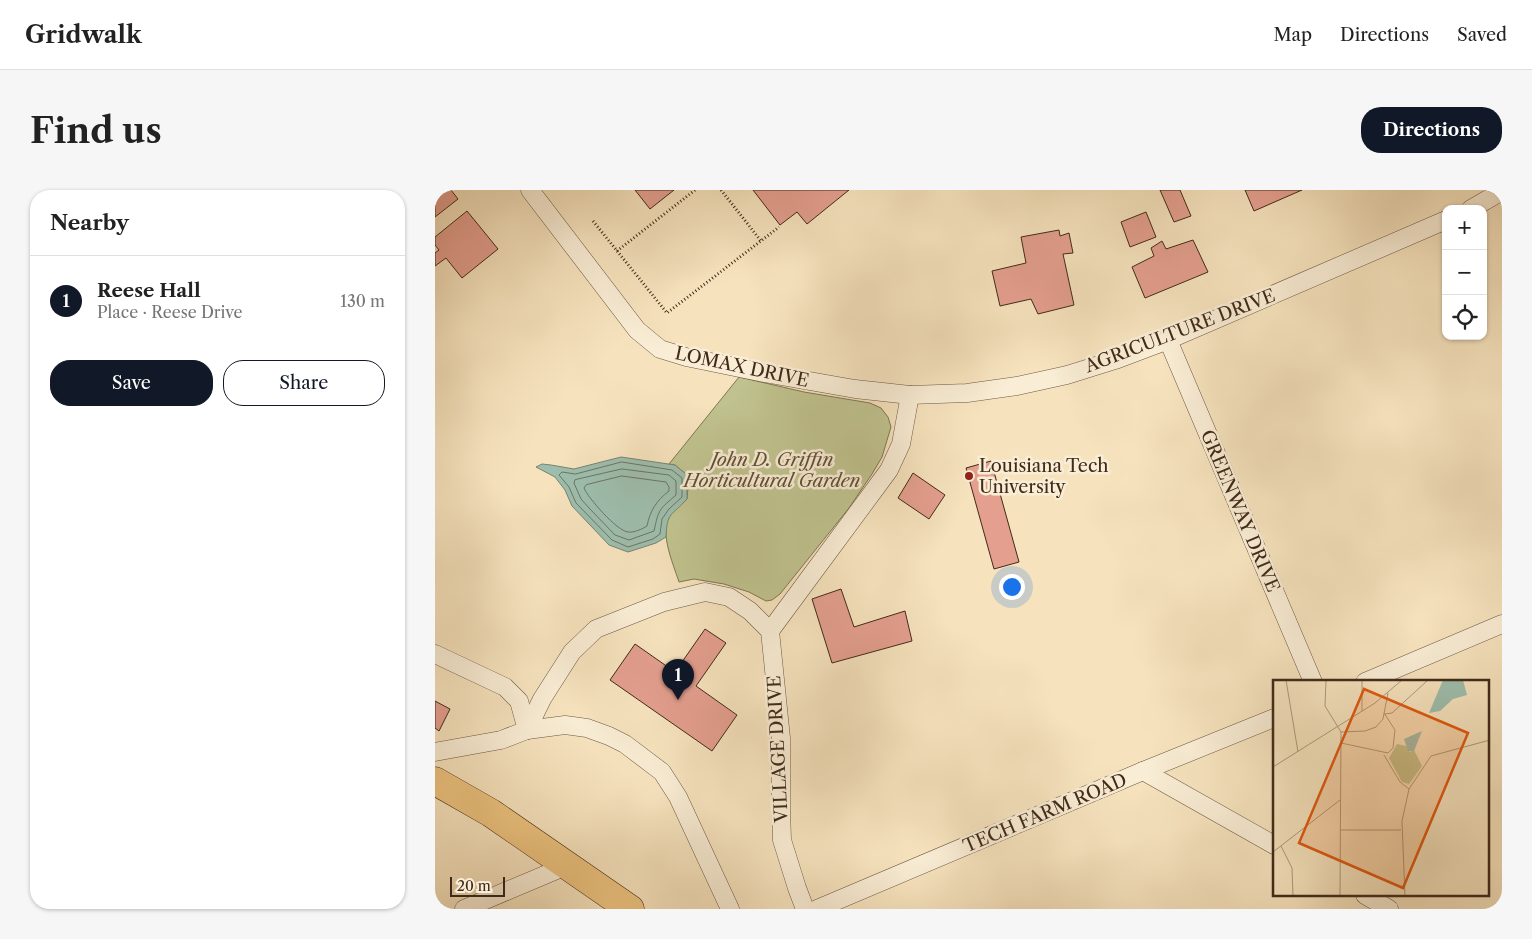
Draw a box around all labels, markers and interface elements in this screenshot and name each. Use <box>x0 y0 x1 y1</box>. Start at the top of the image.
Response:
text: Gridwalk <box>25 20 142 49</box>
text: Map <box>1273 24 1312 46</box>
text: Directions <box>1340 24 1429 46</box>
text: Saved <box>1457 24 1507 46</box>
button: Directions <box>1361 107 1502 153</box>
text: Find us <box>30 109 162 152</box>
map controls <box>1442 205 1487 340</box>
button: + <box>1442 205 1487 250</box>
text: Nearby <box>50 210 129 235</box>
button: − <box>1442 250 1487 295</box>
text: Reese Hall <box>97 279 201 302</box>
street label: AGRICULTURE DRIVE <box>1081 284 1278 378</box>
text: 1 <box>62 291 70 311</box>
text: 130 m <box>340 291 385 311</box>
button: locate <box>1442 295 1487 340</box>
text: Place · Reese Drive <box>97 302 242 322</box>
street label: LOMAX DRIVE <box>673 342 811 392</box>
button: Save <box>50 360 213 406</box>
button: Share <box>223 360 385 406</box>
street label: GREENWAY DRIVE <box>1196 427 1284 595</box>
park label: John D. Griffin Horticultural Garden <box>682 449 861 492</box>
place label: Louisiana Tech University <box>979 455 1109 498</box>
marker: Louisiana Tech University <box>963 470 975 482</box>
your location <box>999 574 1025 600</box>
pin: 1 <box>662 659 694 700</box>
street label: VILLAGE DRIVE <box>763 675 793 824</box>
inset map <box>1273 680 1489 896</box>
street label: TECH FARM ROAD <box>960 769 1130 857</box>
scale bar <box>450 874 505 897</box>
text: 20 m <box>457 877 491 895</box>

